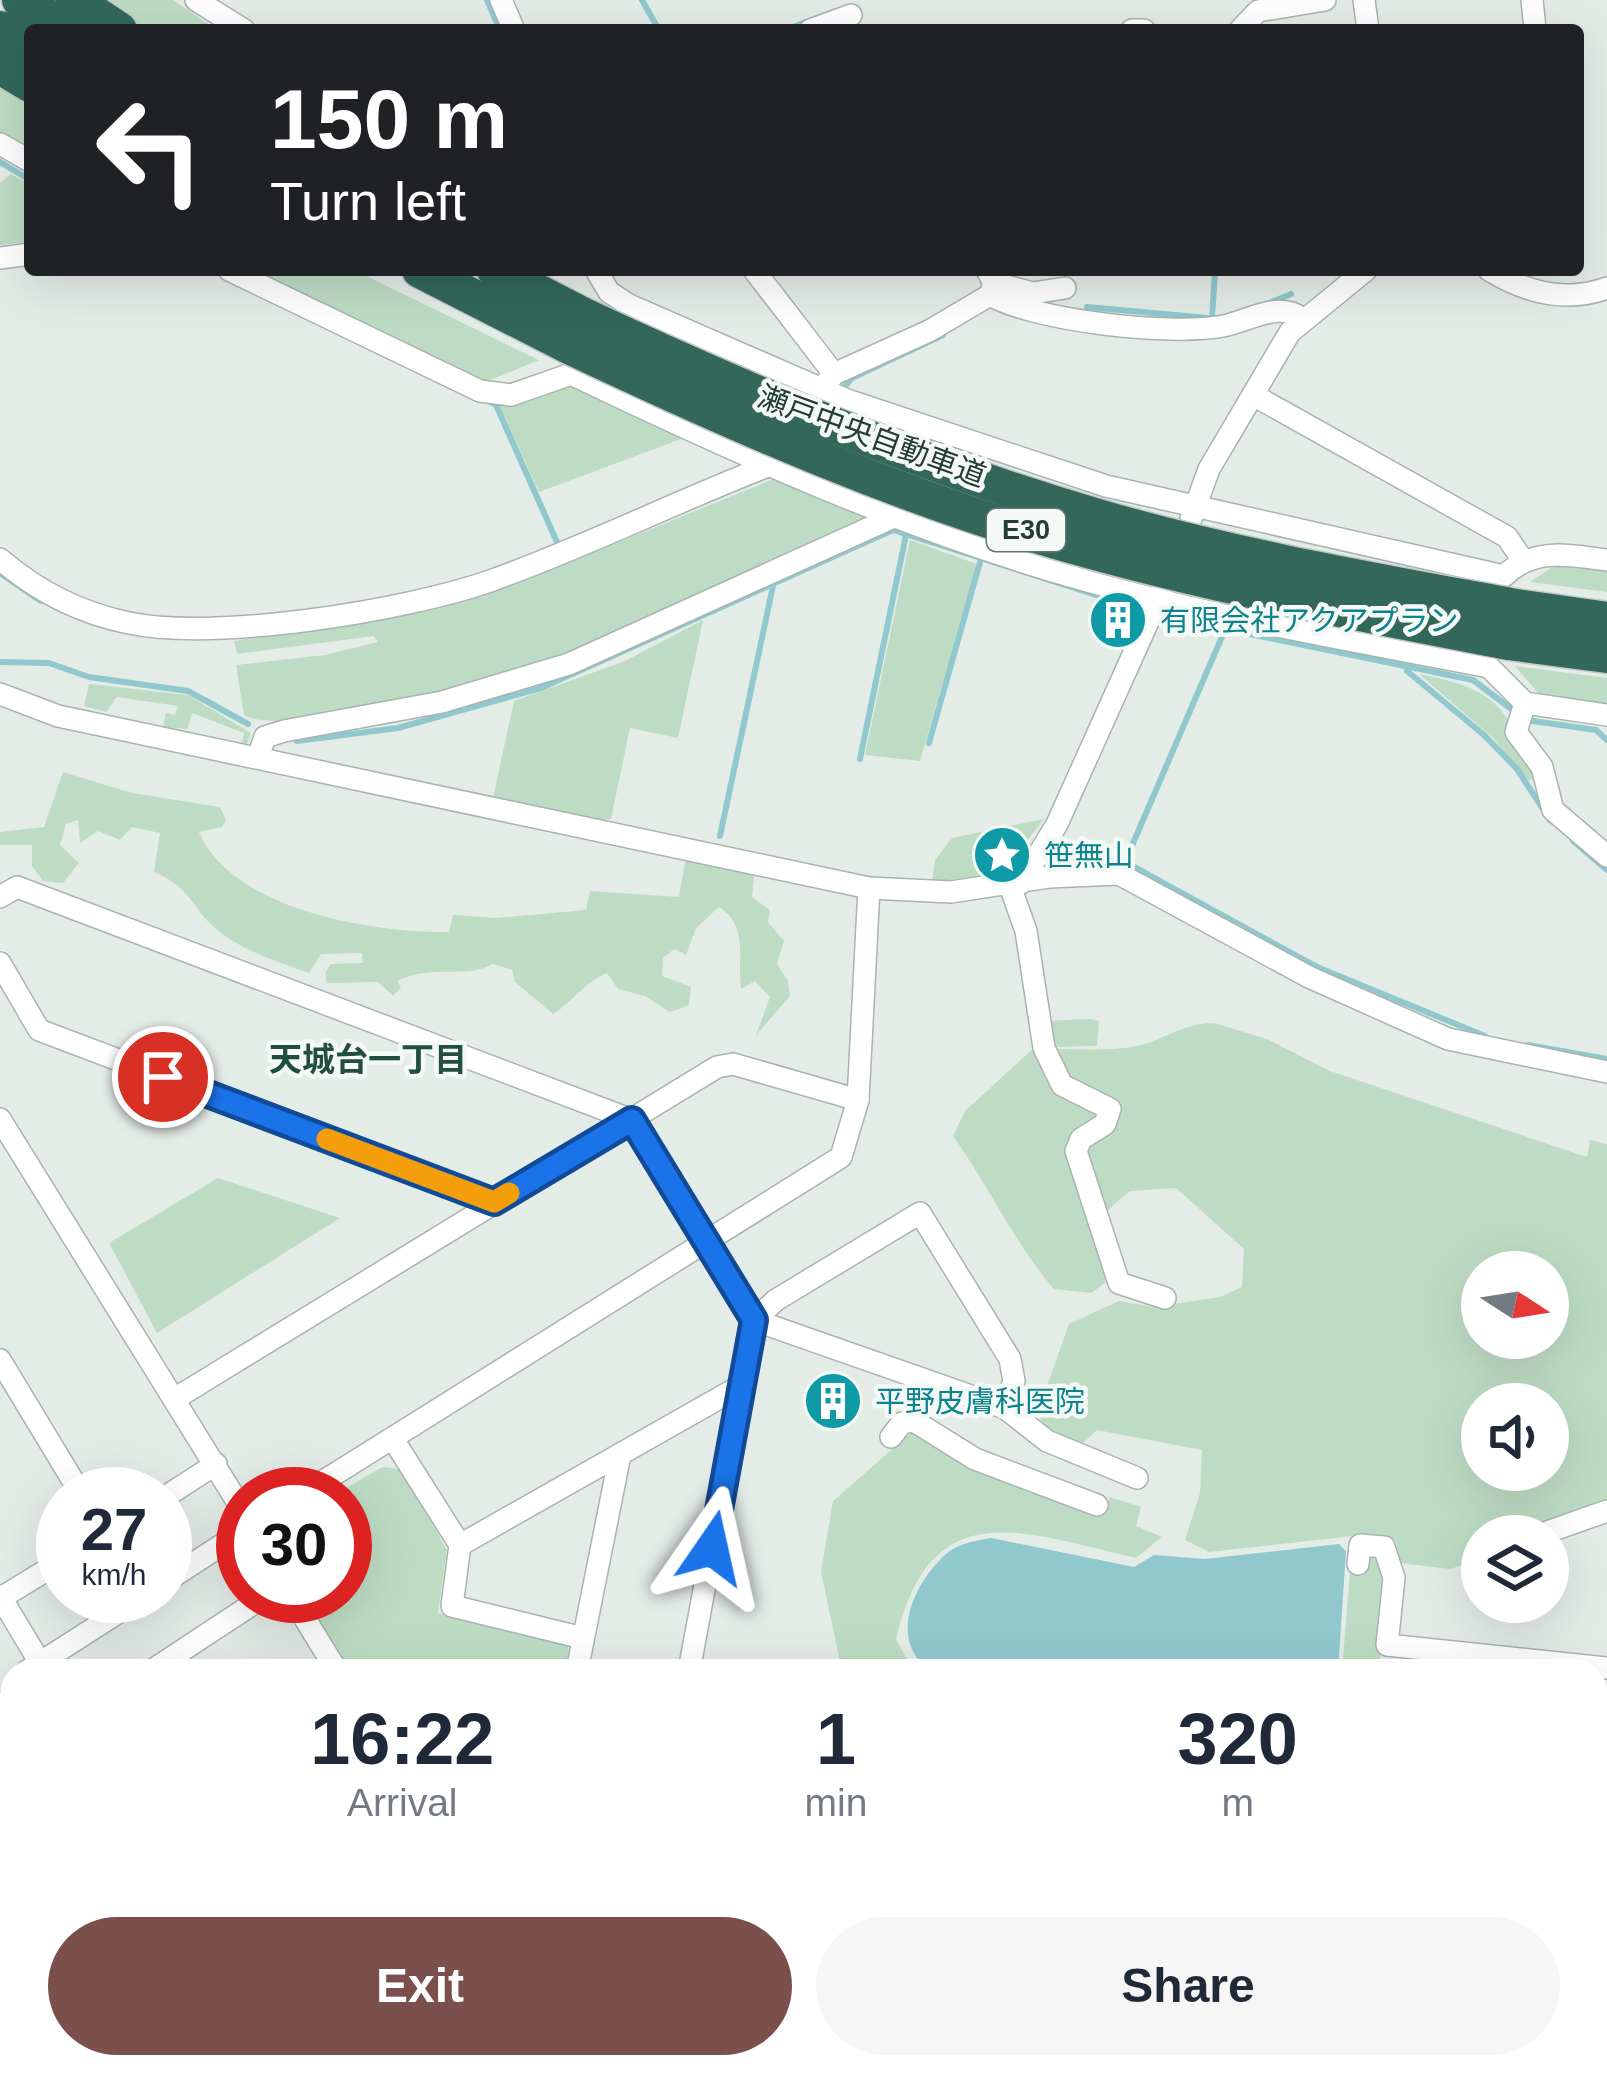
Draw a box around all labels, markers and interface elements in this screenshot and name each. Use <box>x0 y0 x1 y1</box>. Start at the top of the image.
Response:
icon: left <box>72 72 228 228</box>
text: 150 m <box>270 72 508 166</box>
text: Turn left <box>270 171 466 231</box>
street label: 瀬戸中央自動車道 <box>754 379 990 493</box>
road number: E30 <box>987 509 1065 551</box>
building icon: 有限会社アクアプラン <box>1087 589 1149 651</box>
place label: 有限会社アクアプラン <box>1160 604 1459 637</box>
place icon: 笹無山 <box>971 824 1033 886</box>
place label: 笹無山 <box>1044 839 1134 872</box>
pin <box>112 1026 214 1128</box>
district label: 天城台一丁目 <box>269 1041 467 1078</box>
icon: arrive <box>130 1044 196 1110</box>
north arrow <box>1461 1251 1569 1359</box>
map controls <box>1461 1251 1569 1623</box>
building icon: 平野皮膚科医院 <box>802 1370 864 1432</box>
button: sound <box>1461 1383 1569 1491</box>
place label: 平野皮膚科医院 <box>875 1385 1085 1418</box>
speed limit sign: 30 <box>216 1467 372 1623</box>
position arrow <box>649 1485 775 1611</box>
text: 27 <box>81 1496 147 1563</box>
button: layers <box>1461 1515 1569 1623</box>
text: km/h <box>81 1558 147 1591</box>
text: 16:22 <box>310 1699 494 1779</box>
text: 1 <box>816 1699 856 1779</box>
text: 320 <box>1178 1699 1298 1779</box>
text: Arrival <box>347 1781 458 1824</box>
text: min <box>805 1781 867 1824</box>
text: m <box>1221 1781 1254 1824</box>
button: Exit <box>48 1917 792 2055</box>
button: Share <box>816 1917 1560 2055</box>

